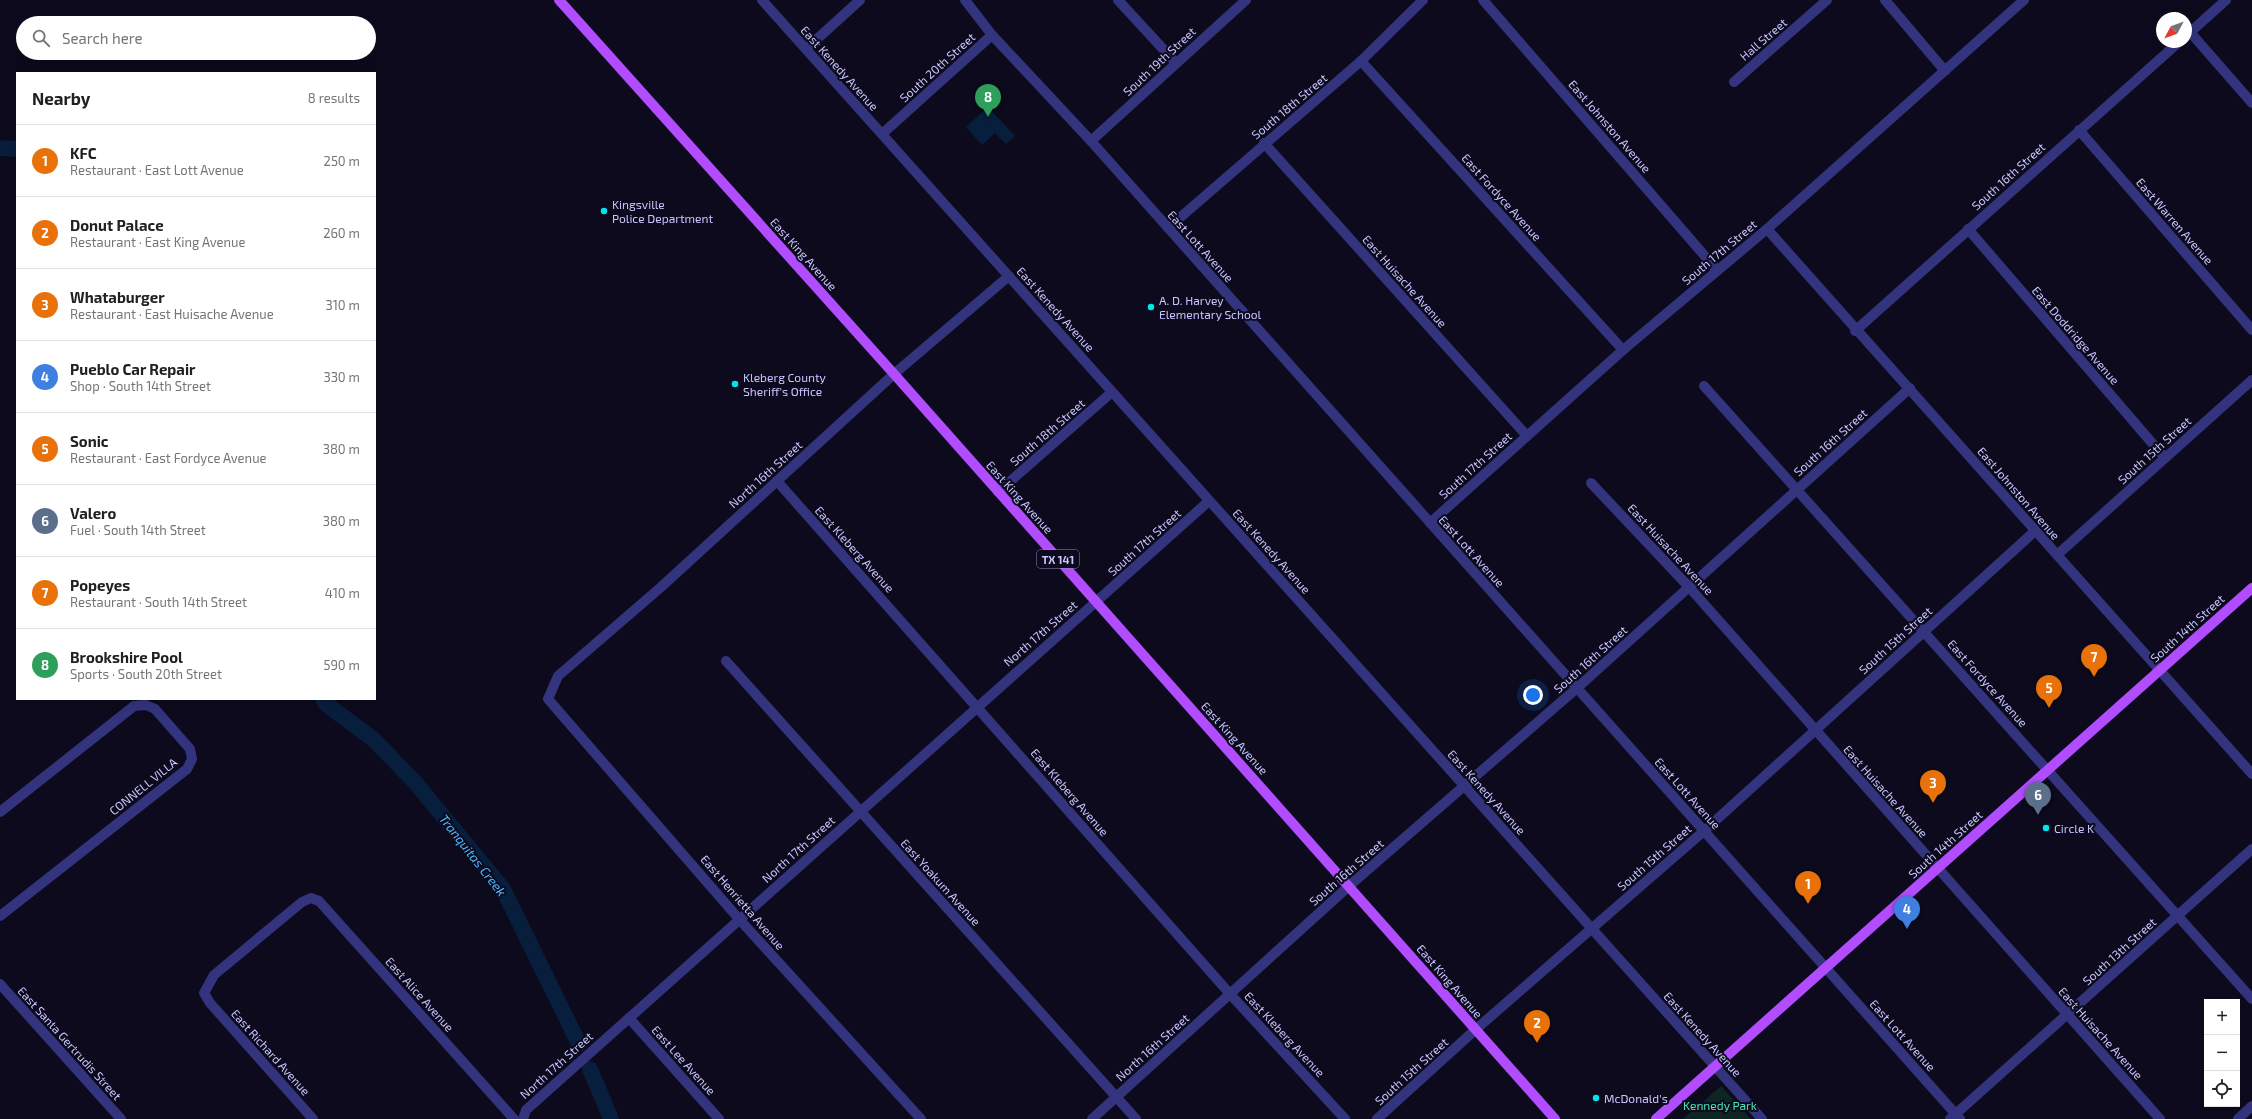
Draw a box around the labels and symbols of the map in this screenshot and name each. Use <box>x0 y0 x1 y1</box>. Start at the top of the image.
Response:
north arrow <box>2156 12 2192 48</box>
street label: Hall Street <box>1737 15 1790 63</box>
street label: East Kenedy Avenue <box>798 23 882 113</box>
street label: South 19th Street <box>1120 24 1198 98</box>
street label: South 20th Street <box>897 29 978 104</box>
street label: South 18th Street <box>1248 70 1330 142</box>
street label: East Johnston Avenue <box>1566 77 1654 175</box>
pin: 8 <box>975 84 1001 117</box>
street label: South 16th Street <box>1968 139 2048 213</box>
street label: East Fordyce Avenue <box>1459 151 1545 243</box>
street label: East Warren Avenue <box>2134 175 2216 267</box>
place label: Kingsville Police Department <box>612 197 714 225</box>
marker: Kingsville Police Department <box>599 206 609 216</box>
street label: East Lott Avenue <box>1165 207 1237 285</box>
street label: East King Avenue <box>768 215 840 293</box>
street label: South 17th Street <box>1679 216 1759 287</box>
street label: East Huisache Avenue <box>1360 232 1450 330</box>
street label: East Kenedy Avenue <box>1014 264 1098 354</box>
street label: East Doddridge Avenue <box>2030 283 2122 387</box>
place label: A. D. Harvey Elementary School <box>1159 293 1262 321</box>
marker: A. D. Harvey Elementary School <box>1146 302 1156 312</box>
place label: Kleberg County Sheriff's Office <box>743 370 827 398</box>
marker: Kleberg County Sheriff's Office <box>730 379 740 389</box>
street label: South 18th Street <box>1007 396 1087 468</box>
street label: South 16th Street <box>1790 405 1870 479</box>
street label: South 15th Street <box>2115 413 2194 486</box>
street label: South 17th Street <box>1436 428 1515 501</box>
street label: North 16th Street <box>726 437 805 510</box>
street label: East Johnston Avenue <box>1975 444 2063 542</box>
street label: East King Avenue <box>984 458 1056 536</box>
street label: East Huisache Avenue <box>1625 501 1717 597</box>
street label: East Kleberg Avenue <box>813 503 897 595</box>
street label: South 17th Street <box>1105 505 1184 578</box>
street label: East Kenedy Avenue <box>1230 506 1314 596</box>
street label: East Lott Avenue <box>1436 512 1508 590</box>
road number: TX 141 <box>1037 550 1079 568</box>
street label: South 14th Street <box>2147 591 2227 665</box>
street label: North 17th Street <box>1000 597 1080 669</box>
street label: South 15th Street <box>1856 603 1935 676</box>
street label: South 16th Street <box>1550 622 1630 696</box>
street label: East Fordyce Avenue <box>1945 637 2031 729</box>
pin: 7 <box>2081 644 2107 677</box>
pin: 5 <box>2036 675 2062 708</box>
your location <box>1523 685 1543 705</box>
street label: East King Avenue <box>1199 699 1271 777</box>
street label: East Huisache Avenue <box>1841 742 1931 840</box>
street label: East Kleberg Avenue <box>1028 745 1112 839</box>
street label: East Kenedy Avenue <box>1445 747 1529 837</box>
street label: CONNELL VILLA <box>106 754 180 818</box>
street label: East Lott Avenue <box>1652 754 1724 832</box>
pin: 3 <box>1920 770 1946 803</box>
pin: 6 <box>2025 782 2051 815</box>
street label: South 14th Street <box>1905 807 1985 881</box>
water label: Tranquitas Creek <box>436 811 510 899</box>
street label: North 17th Street <box>759 812 837 885</box>
street label: South 15th Street <box>1614 821 1694 893</box>
place label: Circle K <box>2054 821 2094 835</box>
marker: Circle K <box>2041 823 2051 833</box>
street label: East Yoakum Avenue <box>898 836 984 928</box>
street label: South 16th Street <box>1306 836 1386 908</box>
street label: East Henrietta Avenue <box>698 852 788 952</box>
pin: 1 <box>1795 871 1821 904</box>
pin: 4 <box>1894 896 1920 929</box>
street label: South 13th Street <box>2080 914 2159 988</box>
street label: East King Avenue <box>1414 941 1486 1021</box>
street label: East Alice Avenue <box>383 954 457 1034</box>
street label: East Santa Gertrudis Street <box>15 983 125 1103</box>
street label: East Huisache Avenue <box>2056 984 2146 1082</box>
street label: East Kleberg Avenue <box>1242 989 1328 1079</box>
street label: East Kenedy Avenue <box>1661 989 1745 1079</box>
street label: East Lott Avenue <box>1867 996 1939 1074</box>
street label: East Richard Avenue <box>229 1006 313 1098</box>
street label: North 16th Street <box>1113 1010 1192 1083</box>
pin: 2 <box>1524 1010 1550 1043</box>
street label: East Lee Avenue <box>649 1023 719 1097</box>
street label: North 17th Street <box>517 1028 595 1101</box>
street label: South 15th Street <box>1372 1034 1451 1107</box>
place label: McDonald's <box>1604 1091 1668 1105</box>
marker: McDonald's <box>1591 1093 1601 1103</box>
park label: Kennedy Park <box>1683 1098 1757 1112</box>

